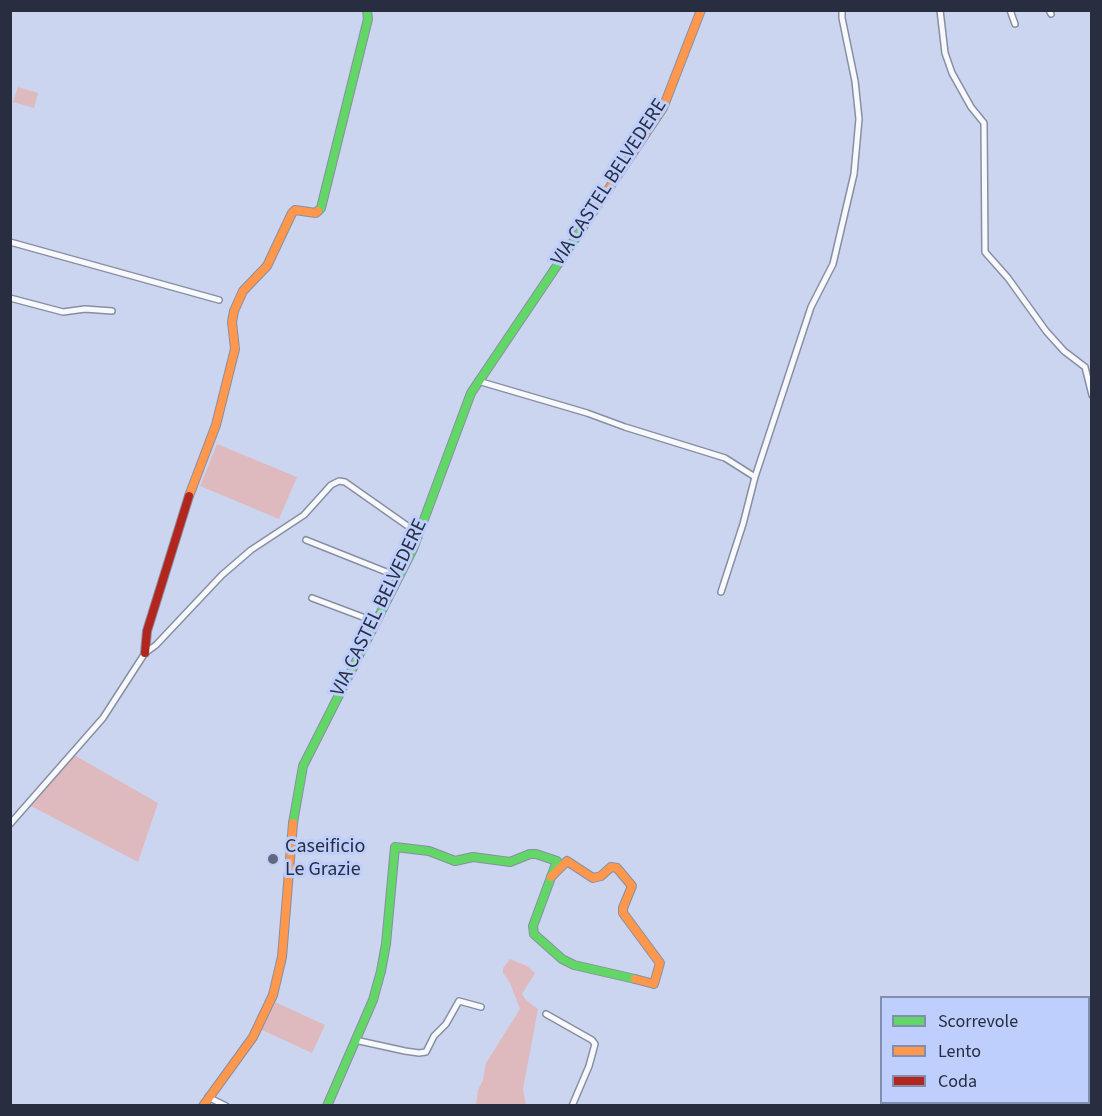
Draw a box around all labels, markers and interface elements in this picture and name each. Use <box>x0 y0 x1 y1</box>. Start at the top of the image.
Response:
street label: VIA CASTEL BELVEDERE <box>547 95 673 271</box>
street label: VIA CASTEL BELVEDERE <box>327 516 433 700</box>
place label: Caseificio Le Grazie <box>285 836 365 883</box>
marker: Caseificio Le Grazie <box>266 852 280 866</box>
legend <box>880 996 1090 1104</box>
text: Scorrevole <box>938 1009 1018 1034</box>
text: Lento <box>938 1039 981 1064</box>
text: Coda <box>938 1069 977 1094</box>

